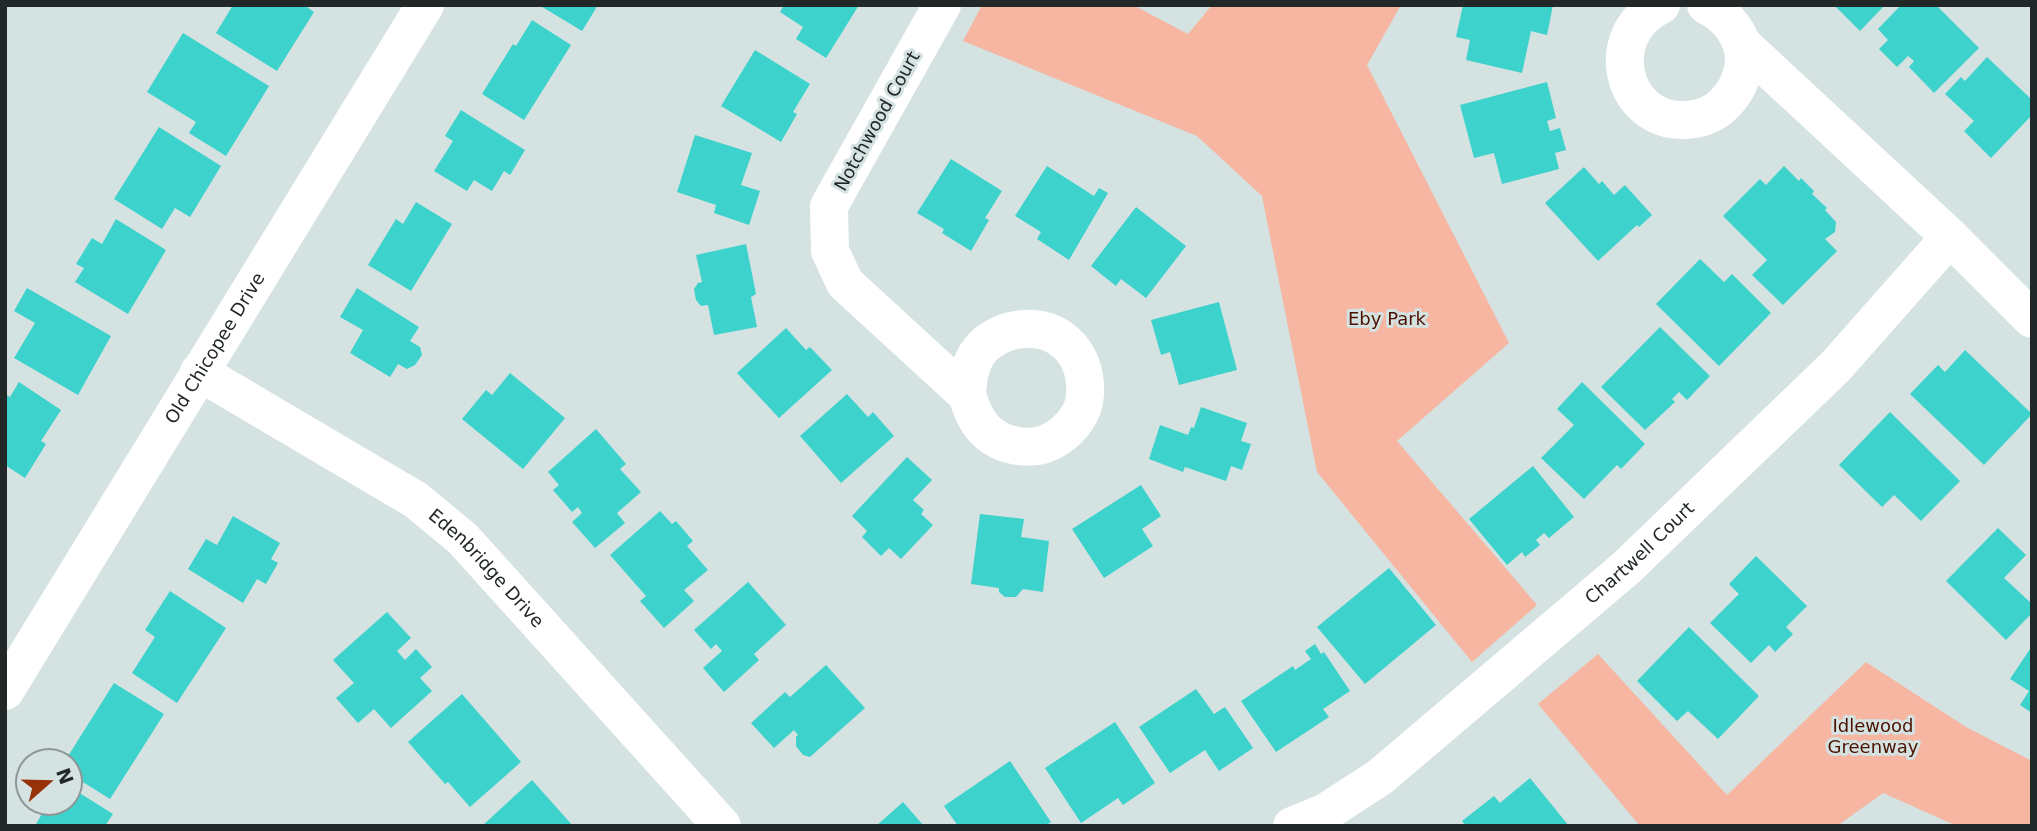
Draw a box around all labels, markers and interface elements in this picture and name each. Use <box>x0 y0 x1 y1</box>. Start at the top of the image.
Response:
street label: Notchwood Court <box>830 47 924 194</box>
street label: Old Chicopee Drive <box>160 268 269 427</box>
park label: Eby Park <box>1348 308 1427 329</box>
street label: Chartwell Court <box>1581 497 1698 608</box>
street label: Edenbridge Drive <box>425 504 549 631</box>
park label: Idlewood Greenway <box>1828 715 1919 757</box>
north arrow <box>14 747 84 817</box>
text: N <box>52 765 78 787</box>

